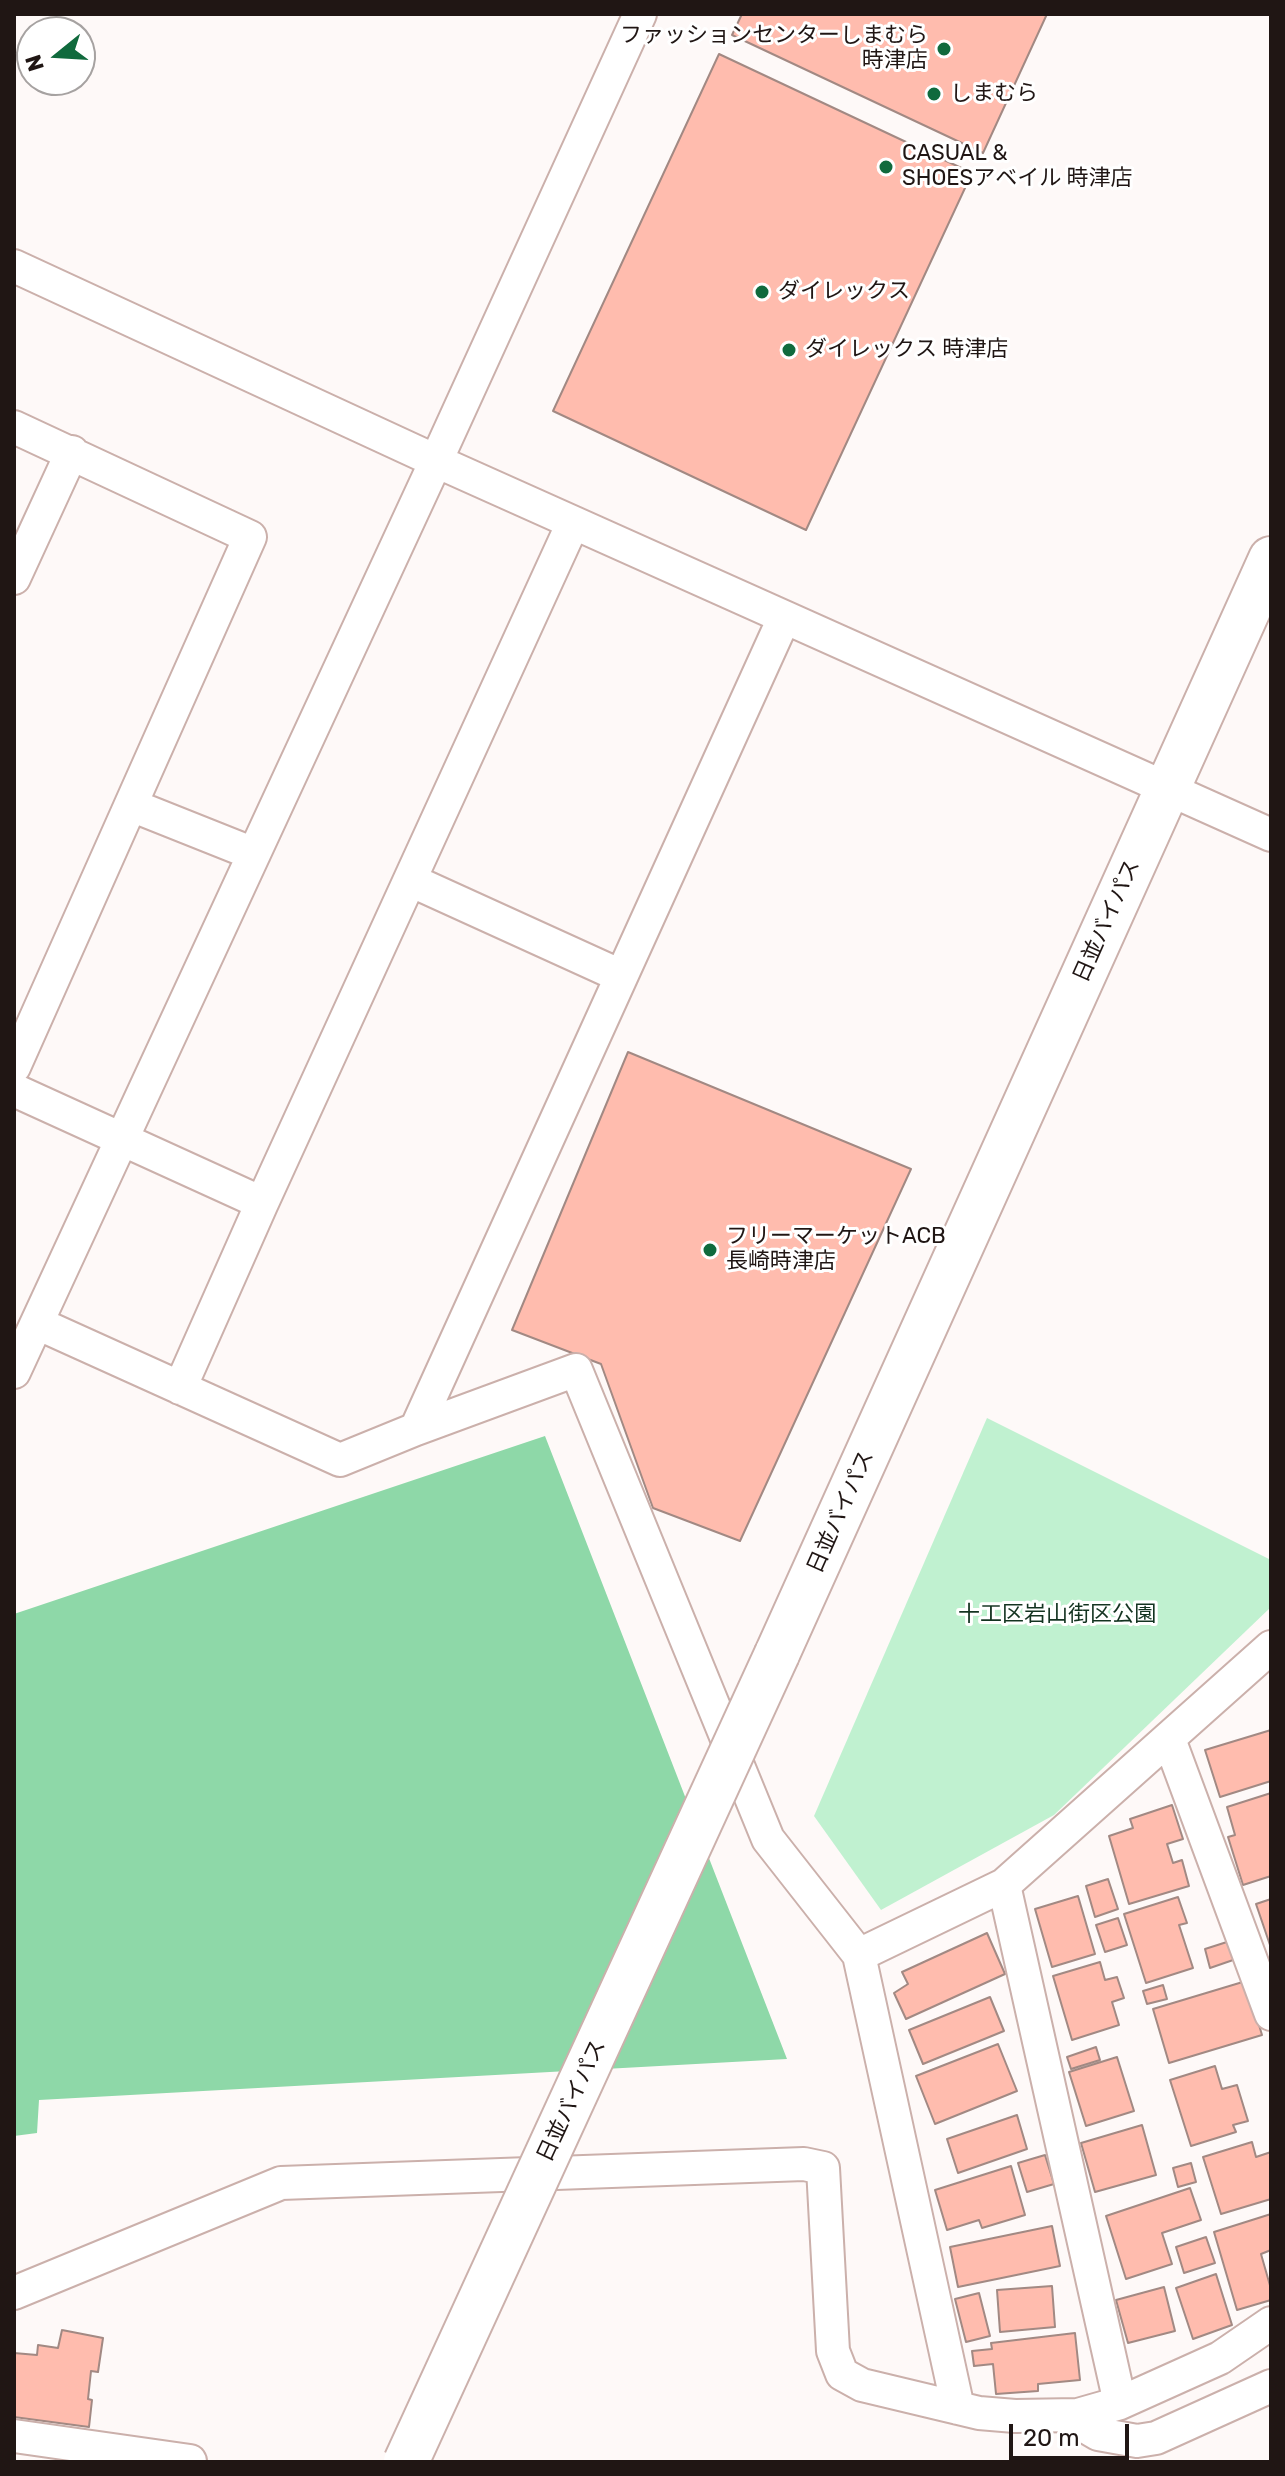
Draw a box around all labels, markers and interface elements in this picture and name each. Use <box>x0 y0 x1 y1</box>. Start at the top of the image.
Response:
north arrow <box>16 16 96 96</box>
place label: ファッションセンターしまむら 時津店 <box>620 23 928 74</box>
marker: ファッションセンターしまむら 時津店 <box>935 40 953 58</box>
text: N <box>19 51 50 75</box>
place label: しまむら <box>950 81 1038 107</box>
marker: しまむら <box>925 85 943 103</box>
place label: CASUAL & SHOESアベイル 時津店 <box>902 141 1133 192</box>
marker: CASUAL & SHOESアベイル 時津店 <box>877 158 895 176</box>
place label: ダイレックス <box>778 279 910 305</box>
marker: ダイレックス <box>753 283 771 301</box>
place label: ダイレックス 時津店 <box>805 337 1008 363</box>
marker: ダイレックス 時津店 <box>780 341 798 359</box>
street label: 日並バイパス <box>1068 855 1146 987</box>
place label: フリーマーケットACB 長崎時津店 <box>726 1224 946 1276</box>
marker: フリーマーケットACB 長崎時津店 <box>701 1241 719 1259</box>
street label: 日並バイパス <box>802 1446 880 1578</box>
park label: 十工区岩山街区公園 <box>958 1602 1156 1628</box>
street label: 日並バイパス <box>532 2036 612 2166</box>
scale bar <box>1013 2408 1133 2458</box>
text: 20 m <box>1023 2424 1080 2452</box>

